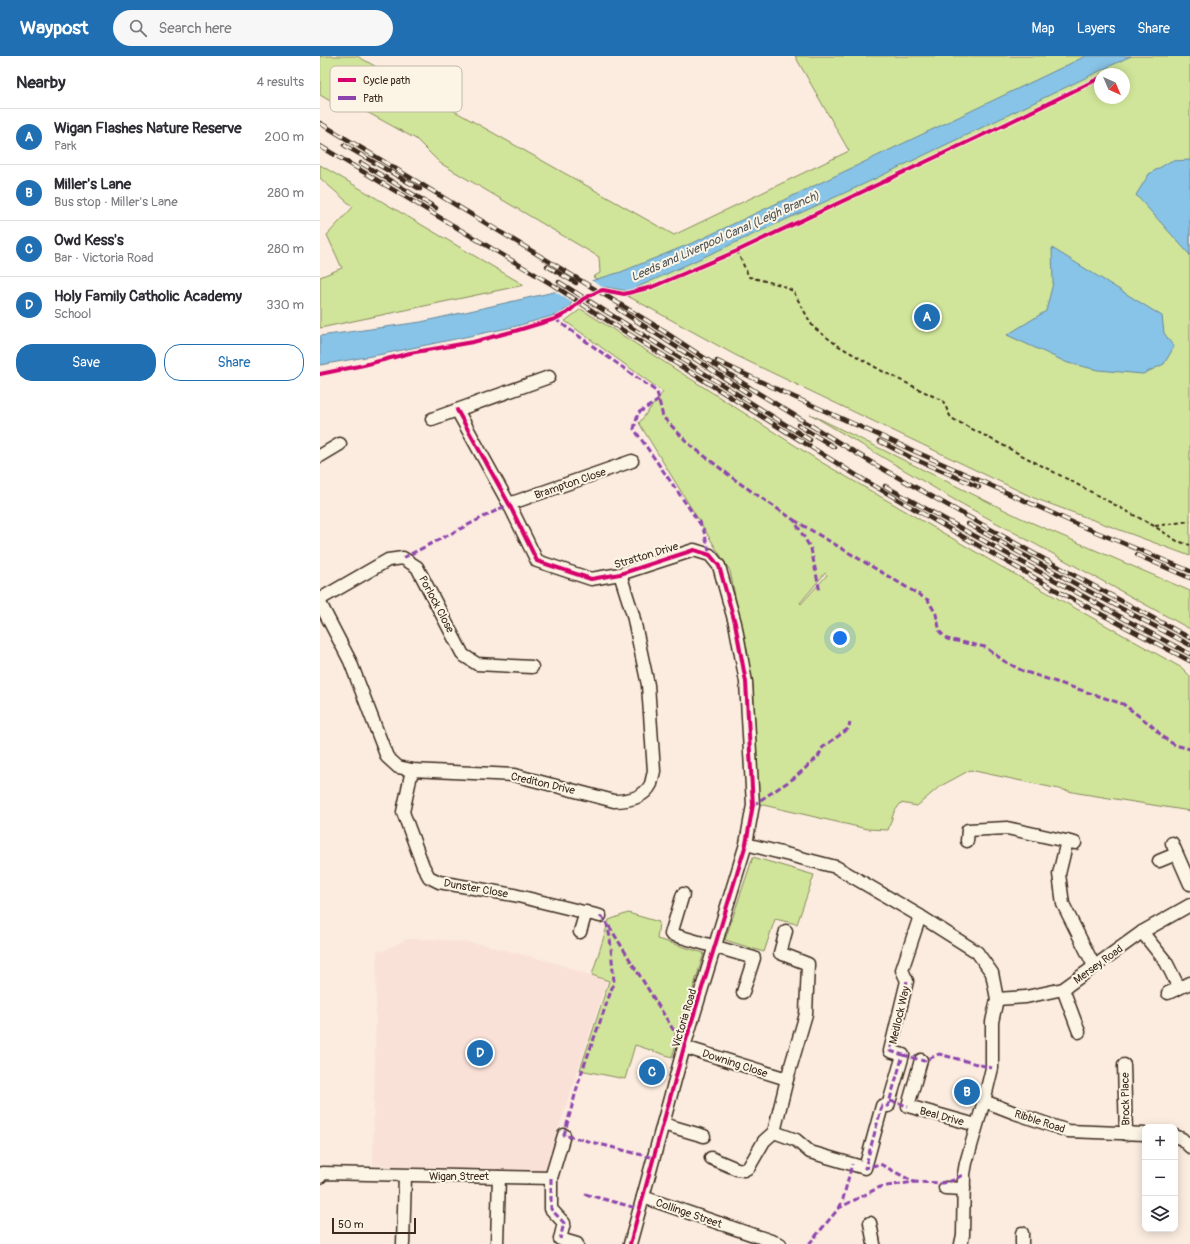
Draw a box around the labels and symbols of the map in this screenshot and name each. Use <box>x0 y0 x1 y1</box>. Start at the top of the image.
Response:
legend <box>330 66 462 112</box>
north arrow <box>1094 68 1130 104</box>
text: Cycle path <box>363 74 410 87</box>
text: Path <box>363 92 383 105</box>
water label: Leeds and Liverpool Canal (Leigh Branch) <box>629 188 822 285</box>
pin: A <box>914 302 940 332</box>
street label: Brampton Close <box>533 465 608 502</box>
street label: Stratton Drive <box>613 539 680 571</box>
street label: Porlock Close <box>416 574 457 635</box>
your location <box>830 628 850 648</box>
street label: Crediton Drive <box>509 770 577 797</box>
street label: Dunster Close <box>443 876 510 901</box>
street label: Mersey Road <box>1071 942 1125 987</box>
street label: Medlock Way <box>887 985 913 1045</box>
street label: Victoria Road <box>669 987 700 1049</box>
pin: D <box>467 1038 493 1068</box>
street label: Downing Close <box>701 1047 770 1080</box>
pin: C <box>639 1057 665 1087</box>
street label: Brock Place <box>1119 1072 1132 1126</box>
pin: B <box>954 1077 980 1107</box>
street label: Beal Drive <box>918 1104 966 1129</box>
street label: Ribble Road <box>1013 1107 1067 1136</box>
street label: Wigan Street <box>429 1170 490 1183</box>
street label: Collinge Street <box>654 1196 724 1231</box>
scale bar <box>332 1216 416 1235</box>

